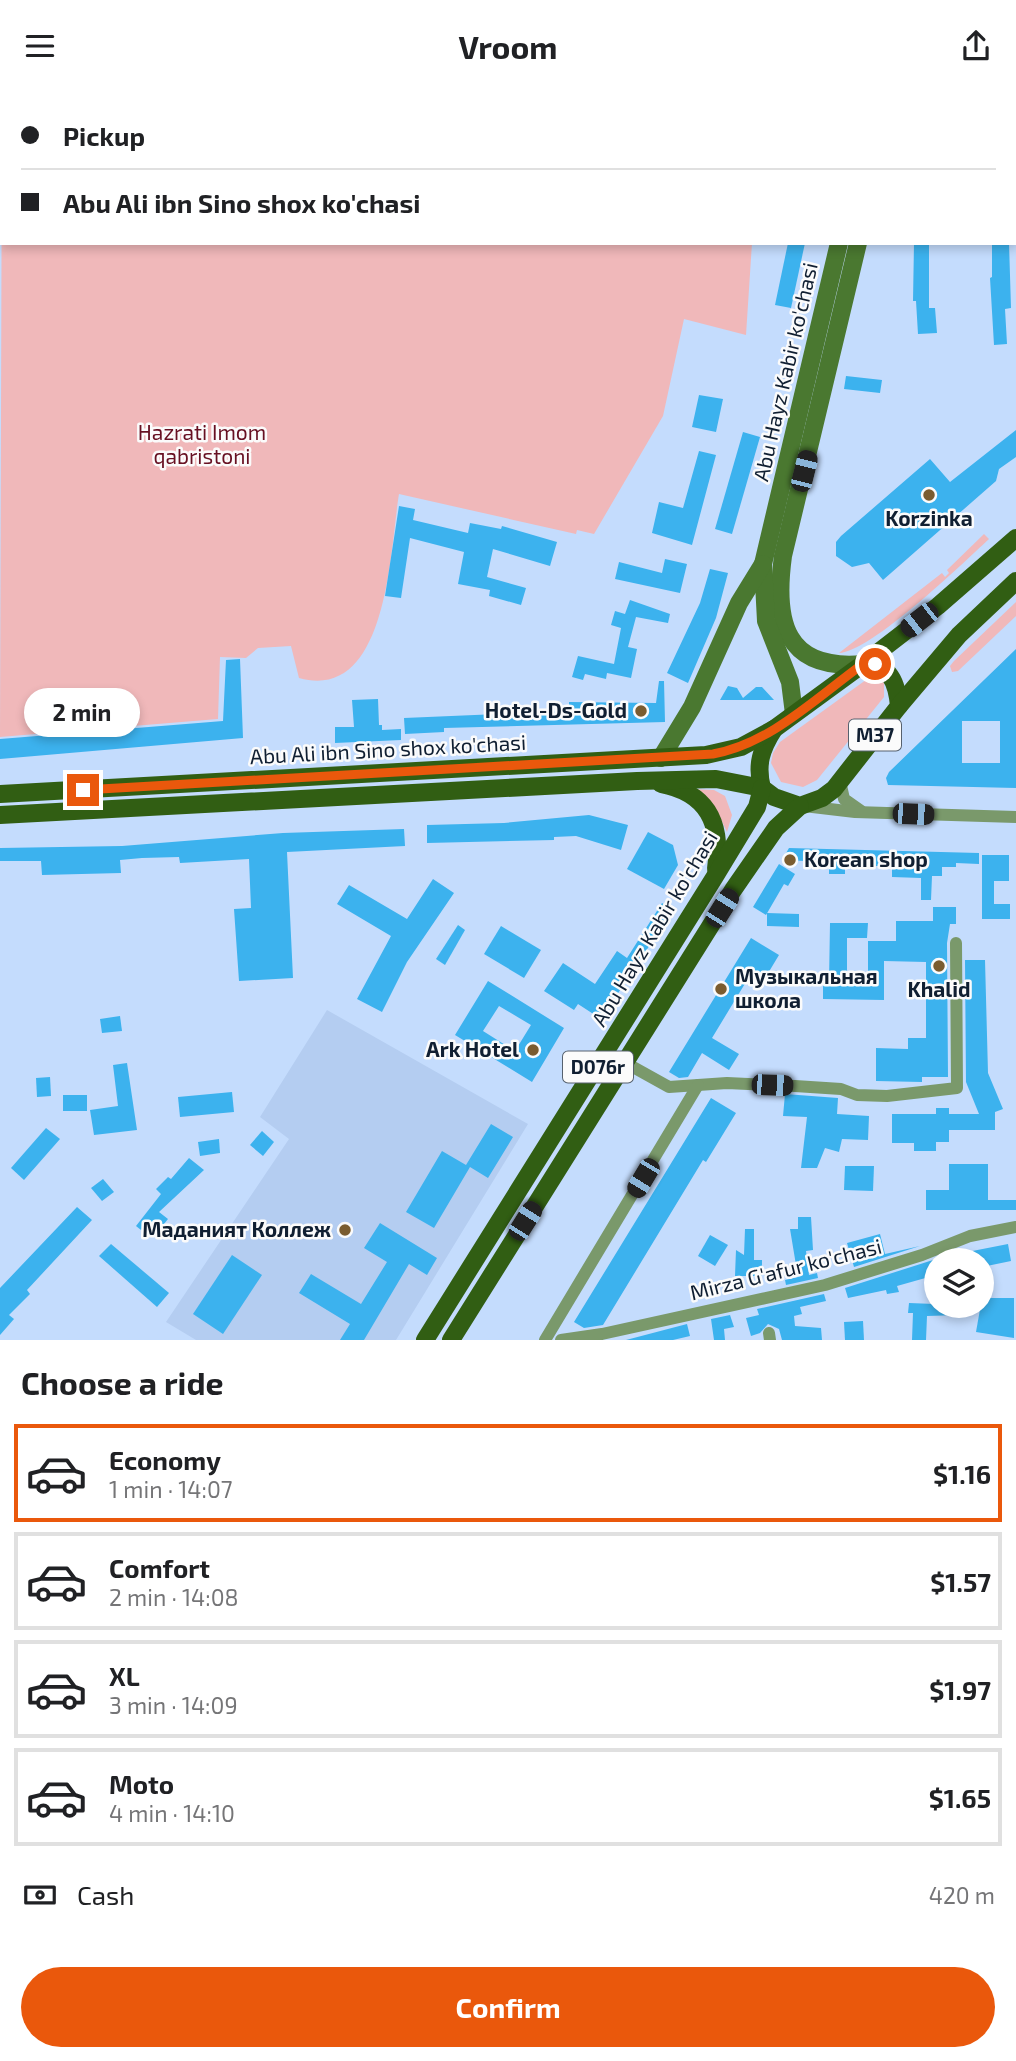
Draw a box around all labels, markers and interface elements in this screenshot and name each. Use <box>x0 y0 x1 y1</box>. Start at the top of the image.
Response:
icon: menu <box>21 27 59 65</box>
text: Vroom <box>458 27 558 65</box>
icon: share <box>957 27 995 65</box>
text: Pickup <box>63 120 145 151</box>
text: Abu Ali ibn Sino shox ko'chasi <box>63 187 420 218</box>
street label: Abu Hayz Kabir ko'chasi <box>747 260 822 483</box>
park label: Hazrati Imom qabristoni <box>138 419 266 468</box>
car <box>789 448 820 494</box>
marker: Korzinka <box>921 487 937 503</box>
place label: Korzinka <box>885 505 973 530</box>
car <box>896 599 943 641</box>
route start <box>859 648 891 680</box>
callout: 2 min <box>25 689 141 737</box>
place label: Hotel-Ds-Gold <box>485 697 627 722</box>
text: 2 min <box>53 698 111 726</box>
marker: Hotel-Ds-Gold <box>633 703 649 719</box>
road number: M37 <box>849 719 901 751</box>
street label: Abu Ali ibn Sino shox ko'chasi <box>249 729 527 768</box>
route end <box>67 774 99 806</box>
car <box>892 803 935 825</box>
street label: Abu Hayz Kabir ko'chasi <box>585 826 722 1030</box>
place label: Korean shop <box>804 846 928 871</box>
marker: Korean shop <box>782 852 798 868</box>
car <box>702 885 743 931</box>
marker: Khalid <box>931 958 947 974</box>
place label: Музыкальная школа <box>735 963 878 1012</box>
place label: Khalid <box>907 976 971 1001</box>
marker: Музыкальная школа <box>713 981 729 997</box>
place label: Ark Hotel <box>426 1036 519 1061</box>
marker: Ark Hotel <box>525 1042 541 1058</box>
road number: D076r <box>563 1051 633 1083</box>
car <box>751 1074 794 1096</box>
car <box>624 1155 663 1201</box>
car <box>505 1198 546 1244</box>
place label: Маданият Коллеж <box>142 1216 331 1241</box>
marker: Маданият Коллеж <box>337 1222 353 1238</box>
street label: Mirza G'afur ko'chasi <box>687 1233 884 1304</box>
map controls <box>924 1248 994 1318</box>
button: layers <box>924 1248 994 1318</box>
text: Choose a ride <box>21 1363 224 1401</box>
icon: car <box>25 1442 88 1505</box>
text: Economy <box>109 1444 221 1475</box>
text: $1.16 <box>933 1458 991 1489</box>
text: 1 min · 14:07 <box>109 1475 233 1503</box>
icon: car <box>25 1550 88 1613</box>
text: Comfort <box>109 1552 210 1583</box>
text: $1.57 <box>930 1566 991 1597</box>
text: 2 min · 14:08 <box>109 1583 239 1611</box>
icon: car <box>25 1658 88 1721</box>
text: XL <box>109 1660 140 1691</box>
text: $1.97 <box>929 1674 991 1705</box>
text: 3 min · 14:09 <box>109 1691 238 1719</box>
icon: car <box>25 1766 88 1829</box>
text: Moto <box>109 1768 174 1799</box>
text: $1.65 <box>929 1782 991 1813</box>
text: 4 min · 14:10 <box>109 1799 235 1827</box>
icon: cash <box>21 1876 59 1914</box>
text: Cash <box>77 1879 134 1910</box>
text: 420 m <box>929 1881 995 1909</box>
button: Confirm <box>21 1967 995 2047</box>

